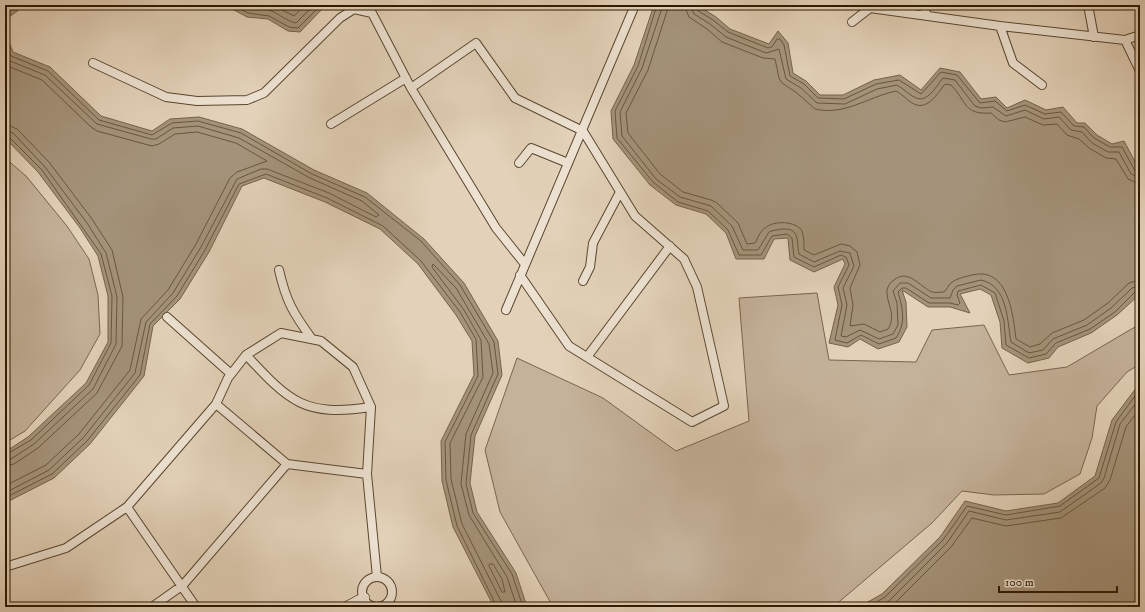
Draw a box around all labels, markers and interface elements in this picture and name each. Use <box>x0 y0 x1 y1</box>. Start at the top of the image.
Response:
scale bar <box>999 568 1117 594</box>
text: 100 m <box>1005 575 1034 590</box>

